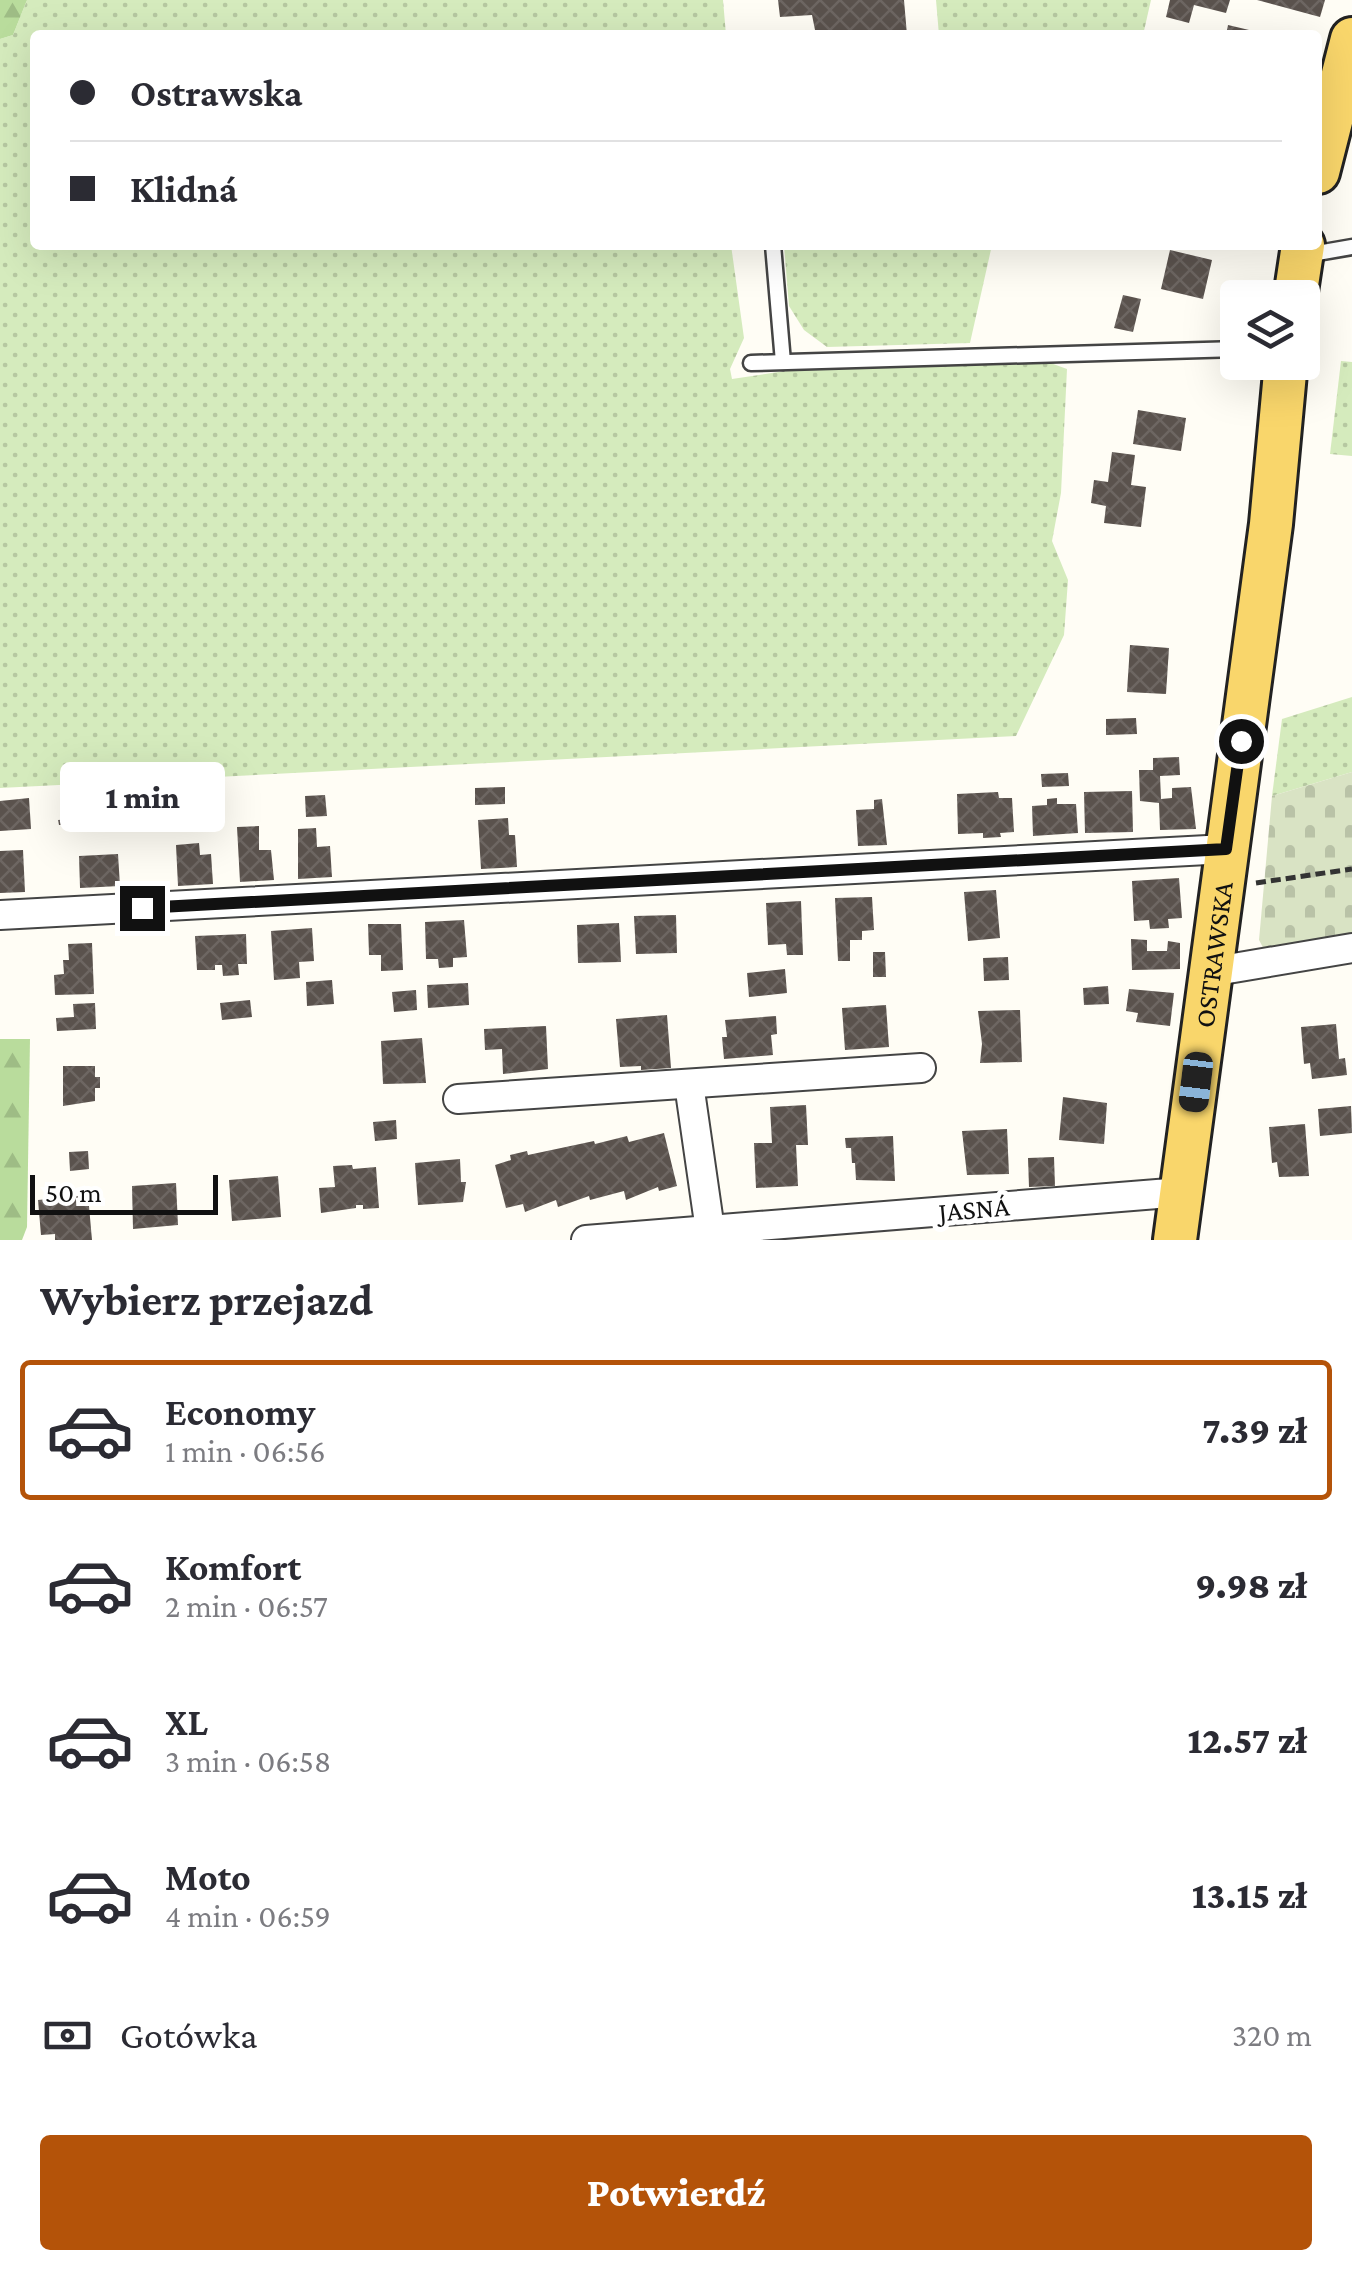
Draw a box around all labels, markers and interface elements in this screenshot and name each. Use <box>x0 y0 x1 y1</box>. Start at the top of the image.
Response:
text: Ostrawska <box>130 72 303 114</box>
text: Klidná <box>130 168 237 210</box>
map controls <box>1220 280 1320 380</box>
button: layers <box>1220 280 1320 380</box>
route start <box>1219 719 1264 764</box>
callout: 1 min <box>59 763 224 833</box>
text: 1 min <box>105 779 180 815</box>
street label: OSTRAWSKA <box>1188 880 1238 1030</box>
route end <box>120 886 165 931</box>
car <box>1177 1050 1215 1114</box>
scale bar <box>30 1170 218 1214</box>
text: 50 m <box>45 1177 102 1208</box>
street label: JASNÁ <box>934 1190 1011 1228</box>
text: Wybierz przejazd <box>40 1275 373 1325</box>
icon: car <box>45 1385 135 1475</box>
text: Economy <box>165 1391 315 1433</box>
text: 7.39 zł <box>1202 1409 1307 1451</box>
text: 1 min · 06:56 <box>165 1433 326 1469</box>
icon: car <box>45 1540 135 1630</box>
text: Komfort <box>165 1546 301 1588</box>
text: 9.98 zł <box>1195 1564 1307 1606</box>
text: 2 min · 06:57 <box>165 1588 328 1624</box>
icon: car <box>45 1695 135 1785</box>
text: XL <box>165 1701 208 1743</box>
text: 12.57 zł <box>1187 1719 1307 1761</box>
text: 3 min · 06:58 <box>165 1743 331 1779</box>
icon: car <box>45 1850 135 1940</box>
text: Moto <box>165 1856 251 1898</box>
text: 13.15 zł <box>1192 1874 1307 1916</box>
text: 4 min · 06:59 <box>165 1898 331 1934</box>
icon: cash <box>40 2008 95 2063</box>
text: Gotówka <box>120 2014 258 2056</box>
text: 320 m <box>1232 2017 1312 2053</box>
button: Potwierdź <box>40 2135 1312 2250</box>

